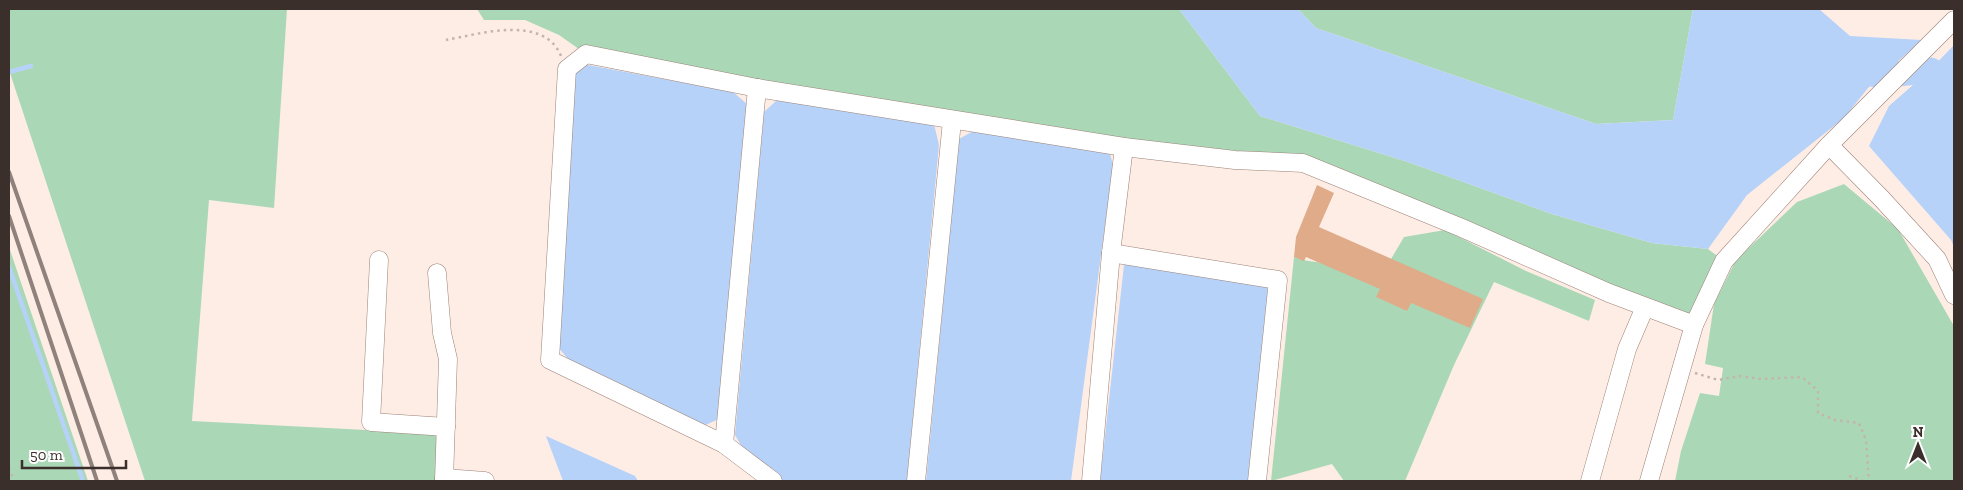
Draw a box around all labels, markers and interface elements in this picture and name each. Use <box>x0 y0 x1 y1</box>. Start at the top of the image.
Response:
north arrow <box>1893 420 1943 470</box>
text: N <box>1913 424 1924 441</box>
scale bar <box>22 438 126 470</box>
text: 50 m <box>30 446 63 464</box>

